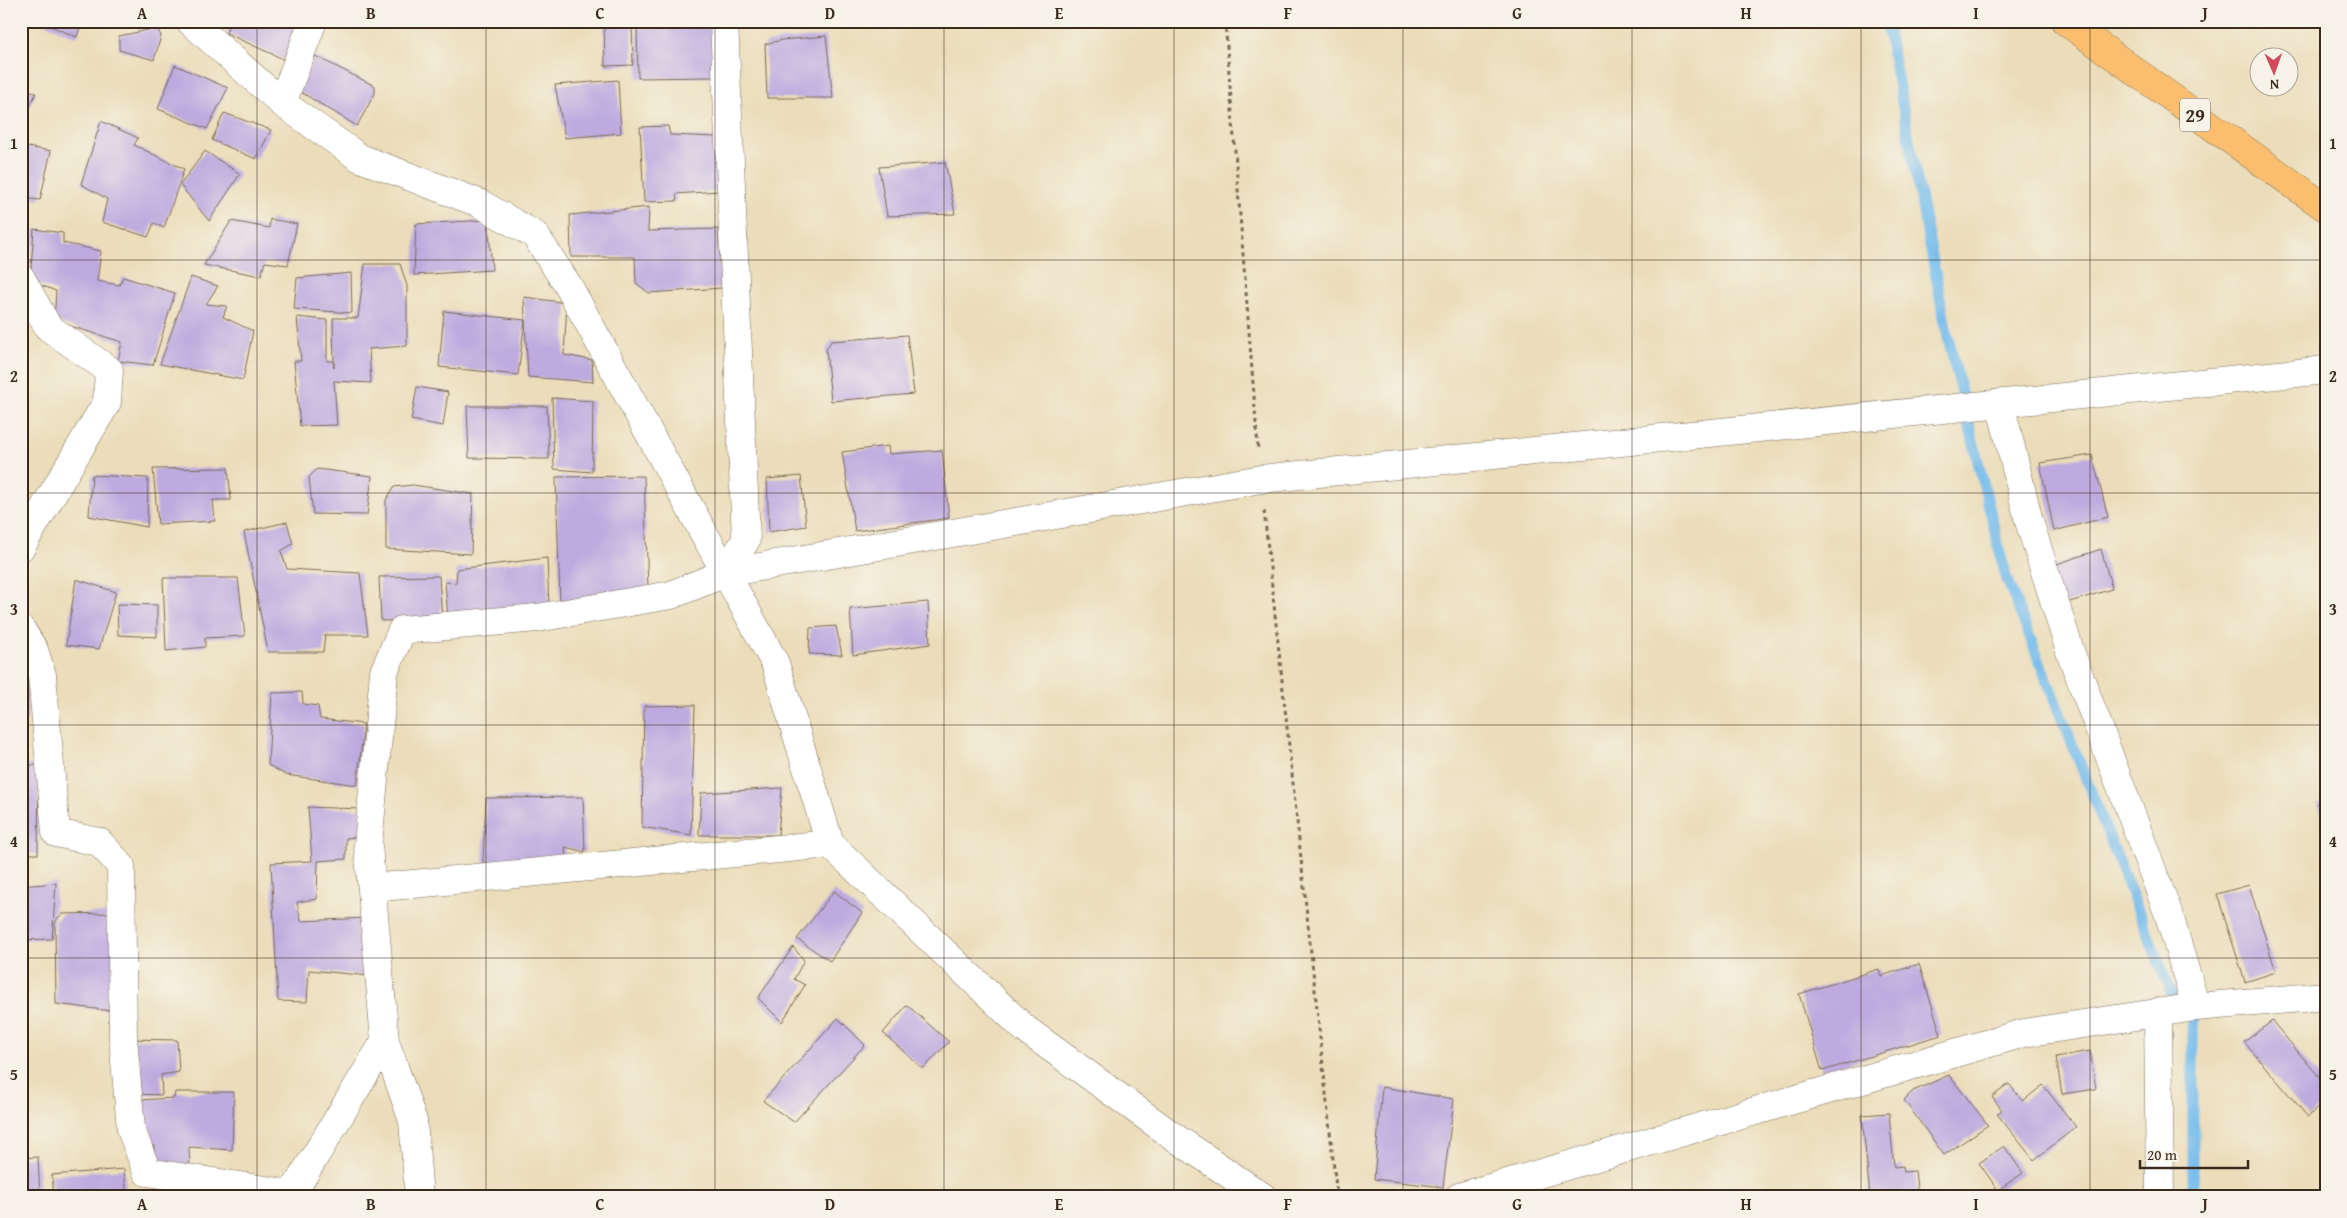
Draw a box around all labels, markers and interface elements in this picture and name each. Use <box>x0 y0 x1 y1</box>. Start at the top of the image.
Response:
text: A <box>137 1 148 25</box>
text: B <box>366 1 376 25</box>
text: C <box>595 1 605 25</box>
text: D <box>825 1 835 25</box>
text: E <box>1055 1 1064 25</box>
text: F <box>1284 1 1292 25</box>
text: G <box>1512 1 1522 25</box>
text: H <box>1740 1 1752 25</box>
text: I <box>1973 1 1979 25</box>
text: J <box>2199 1 2208 25</box>
north arrow <box>2250 48 2300 98</box>
text: N <box>2269 75 2279 95</box>
road number: 29 <box>2180 98 2210 132</box>
text: 1 <box>10 131 18 155</box>
text: 1 <box>2329 131 2337 155</box>
text: 2 <box>10 364 18 388</box>
text: 2 <box>2329 364 2337 388</box>
text: 3 <box>10 597 18 621</box>
text: 3 <box>2329 597 2337 621</box>
text: 4 <box>10 829 18 853</box>
text: 4 <box>2329 829 2337 853</box>
text: 5 <box>10 1062 18 1086</box>
text: 5 <box>2329 1062 2337 1086</box>
scale bar <box>2140 1138 2247 1170</box>
text: 20 m <box>2147 1144 2178 1165</box>
text: A <box>137 1192 148 1216</box>
text: B <box>366 1192 376 1216</box>
text: C <box>595 1192 605 1216</box>
text: D <box>825 1192 835 1216</box>
text: E <box>1055 1192 1064 1216</box>
text: F <box>1284 1192 1292 1216</box>
text: G <box>1512 1192 1522 1216</box>
text: H <box>1740 1192 1752 1216</box>
text: I <box>1973 1192 1979 1216</box>
text: J <box>2199 1192 2208 1216</box>

